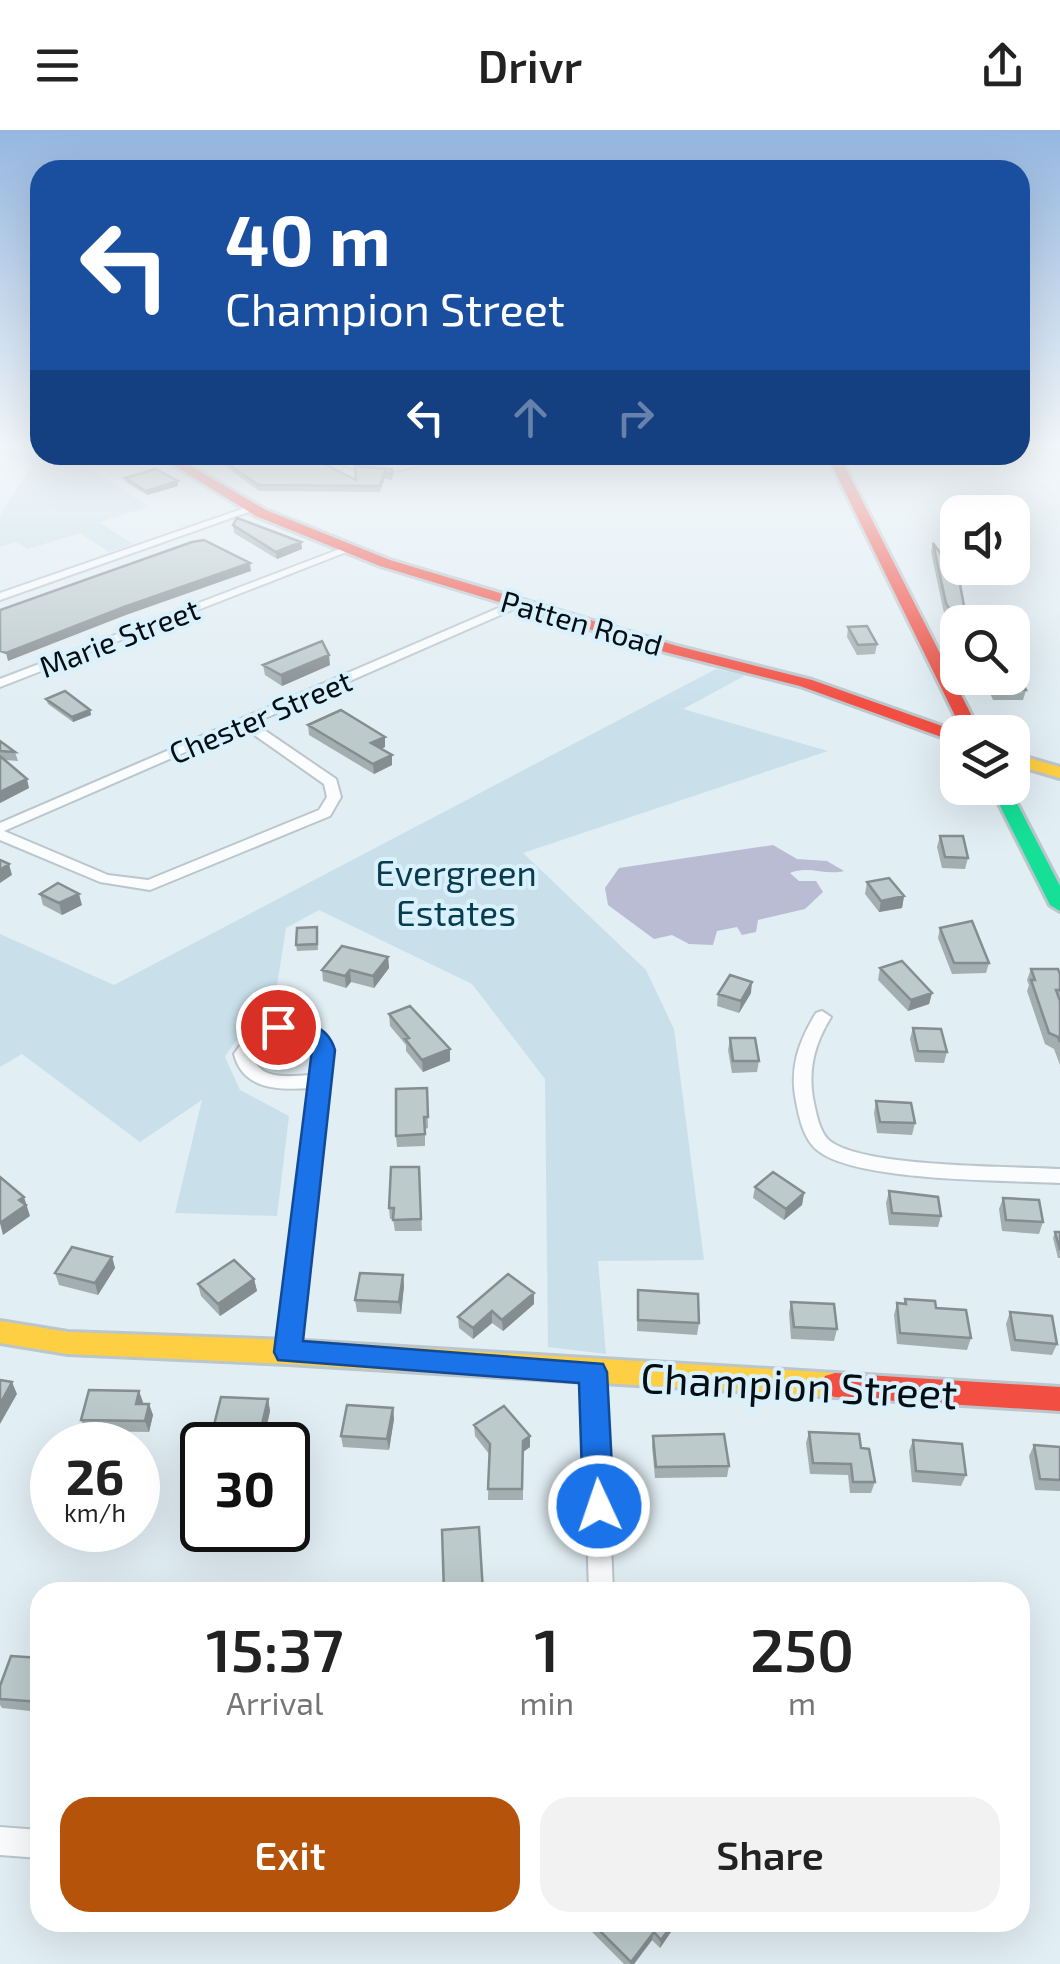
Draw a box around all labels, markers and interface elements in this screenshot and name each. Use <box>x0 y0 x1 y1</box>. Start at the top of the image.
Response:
icon: menu <box>30 38 85 93</box>
text: Drivr <box>478 38 582 92</box>
icon: share <box>975 38 1030 93</box>
text: 40 m <box>225 196 391 280</box>
icon: left <box>60 200 190 330</box>
text: Champion Street <box>225 281 565 335</box>
icon: left <box>398 390 453 445</box>
icon: ahead <box>503 390 558 445</box>
icon: right <box>608 390 663 445</box>
map controls <box>940 495 1030 805</box>
button: sound <box>940 495 1030 585</box>
street label: Patten Road <box>497 582 667 662</box>
street label: Marie Street <box>34 590 204 684</box>
button: search <box>940 605 1030 695</box>
street label: Chester Street <box>163 661 357 771</box>
button: layers <box>940 715 1030 805</box>
park label: Evergreen Estates <box>375 851 537 933</box>
pin <box>236 985 321 1070</box>
icon: arrive <box>251 1000 306 1055</box>
street label: Champion Street <box>639 1351 959 1417</box>
speed limit sign: 30 <box>180 1422 310 1552</box>
text: 26 <box>66 1445 124 1505</box>
position arrow <box>547 1454 651 1558</box>
text: km/h <box>64 1497 126 1527</box>
text: 15:37 <box>206 1612 344 1684</box>
text: 1 <box>534 1612 559 1684</box>
text: 250 <box>750 1612 854 1684</box>
text: Arrival <box>226 1683 323 1721</box>
text: min <box>519 1683 574 1721</box>
text: m <box>788 1683 816 1721</box>
button: Exit <box>60 1797 520 1912</box>
button: Share <box>540 1797 1000 1912</box>

